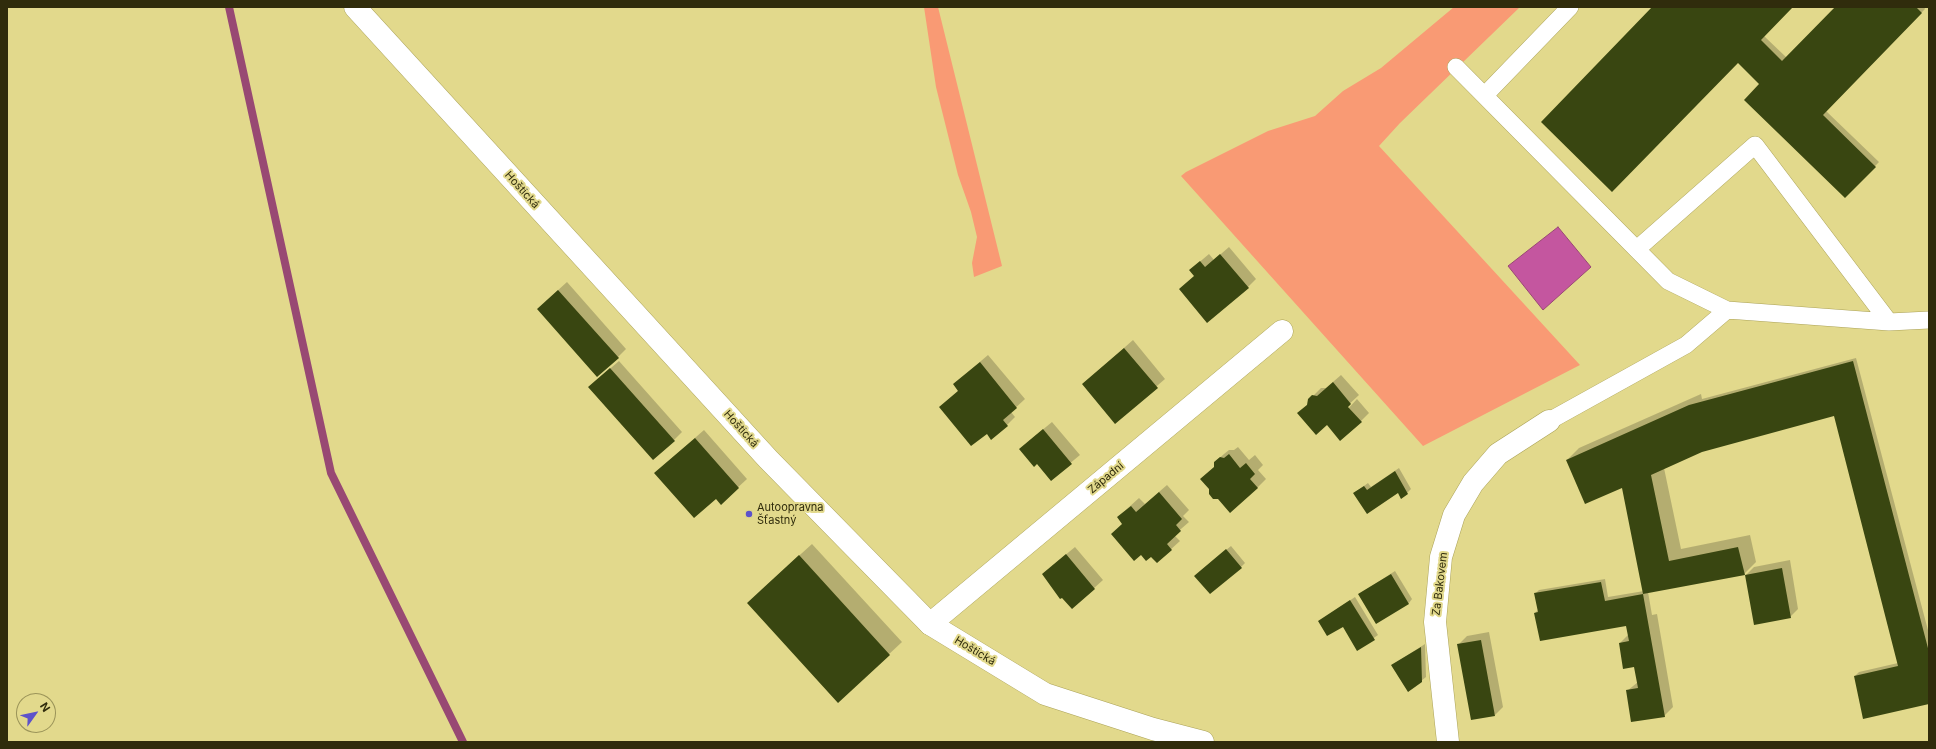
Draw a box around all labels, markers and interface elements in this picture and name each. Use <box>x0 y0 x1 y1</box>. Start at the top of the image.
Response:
street label: Hoštická <box>502 169 542 211</box>
street label: Hoštická <box>721 408 761 450</box>
street label: Západní <box>1086 459 1126 497</box>
place label: Autoopravna Šťastný <box>757 501 824 527</box>
marker: Autoopravna Šťastný <box>744 509 754 519</box>
street label: Za Bakovem <box>1430 552 1450 616</box>
street label: Hoštická <box>952 634 998 668</box>
north arrow <box>16 693 56 733</box>
text: N <box>37 700 53 714</box>

